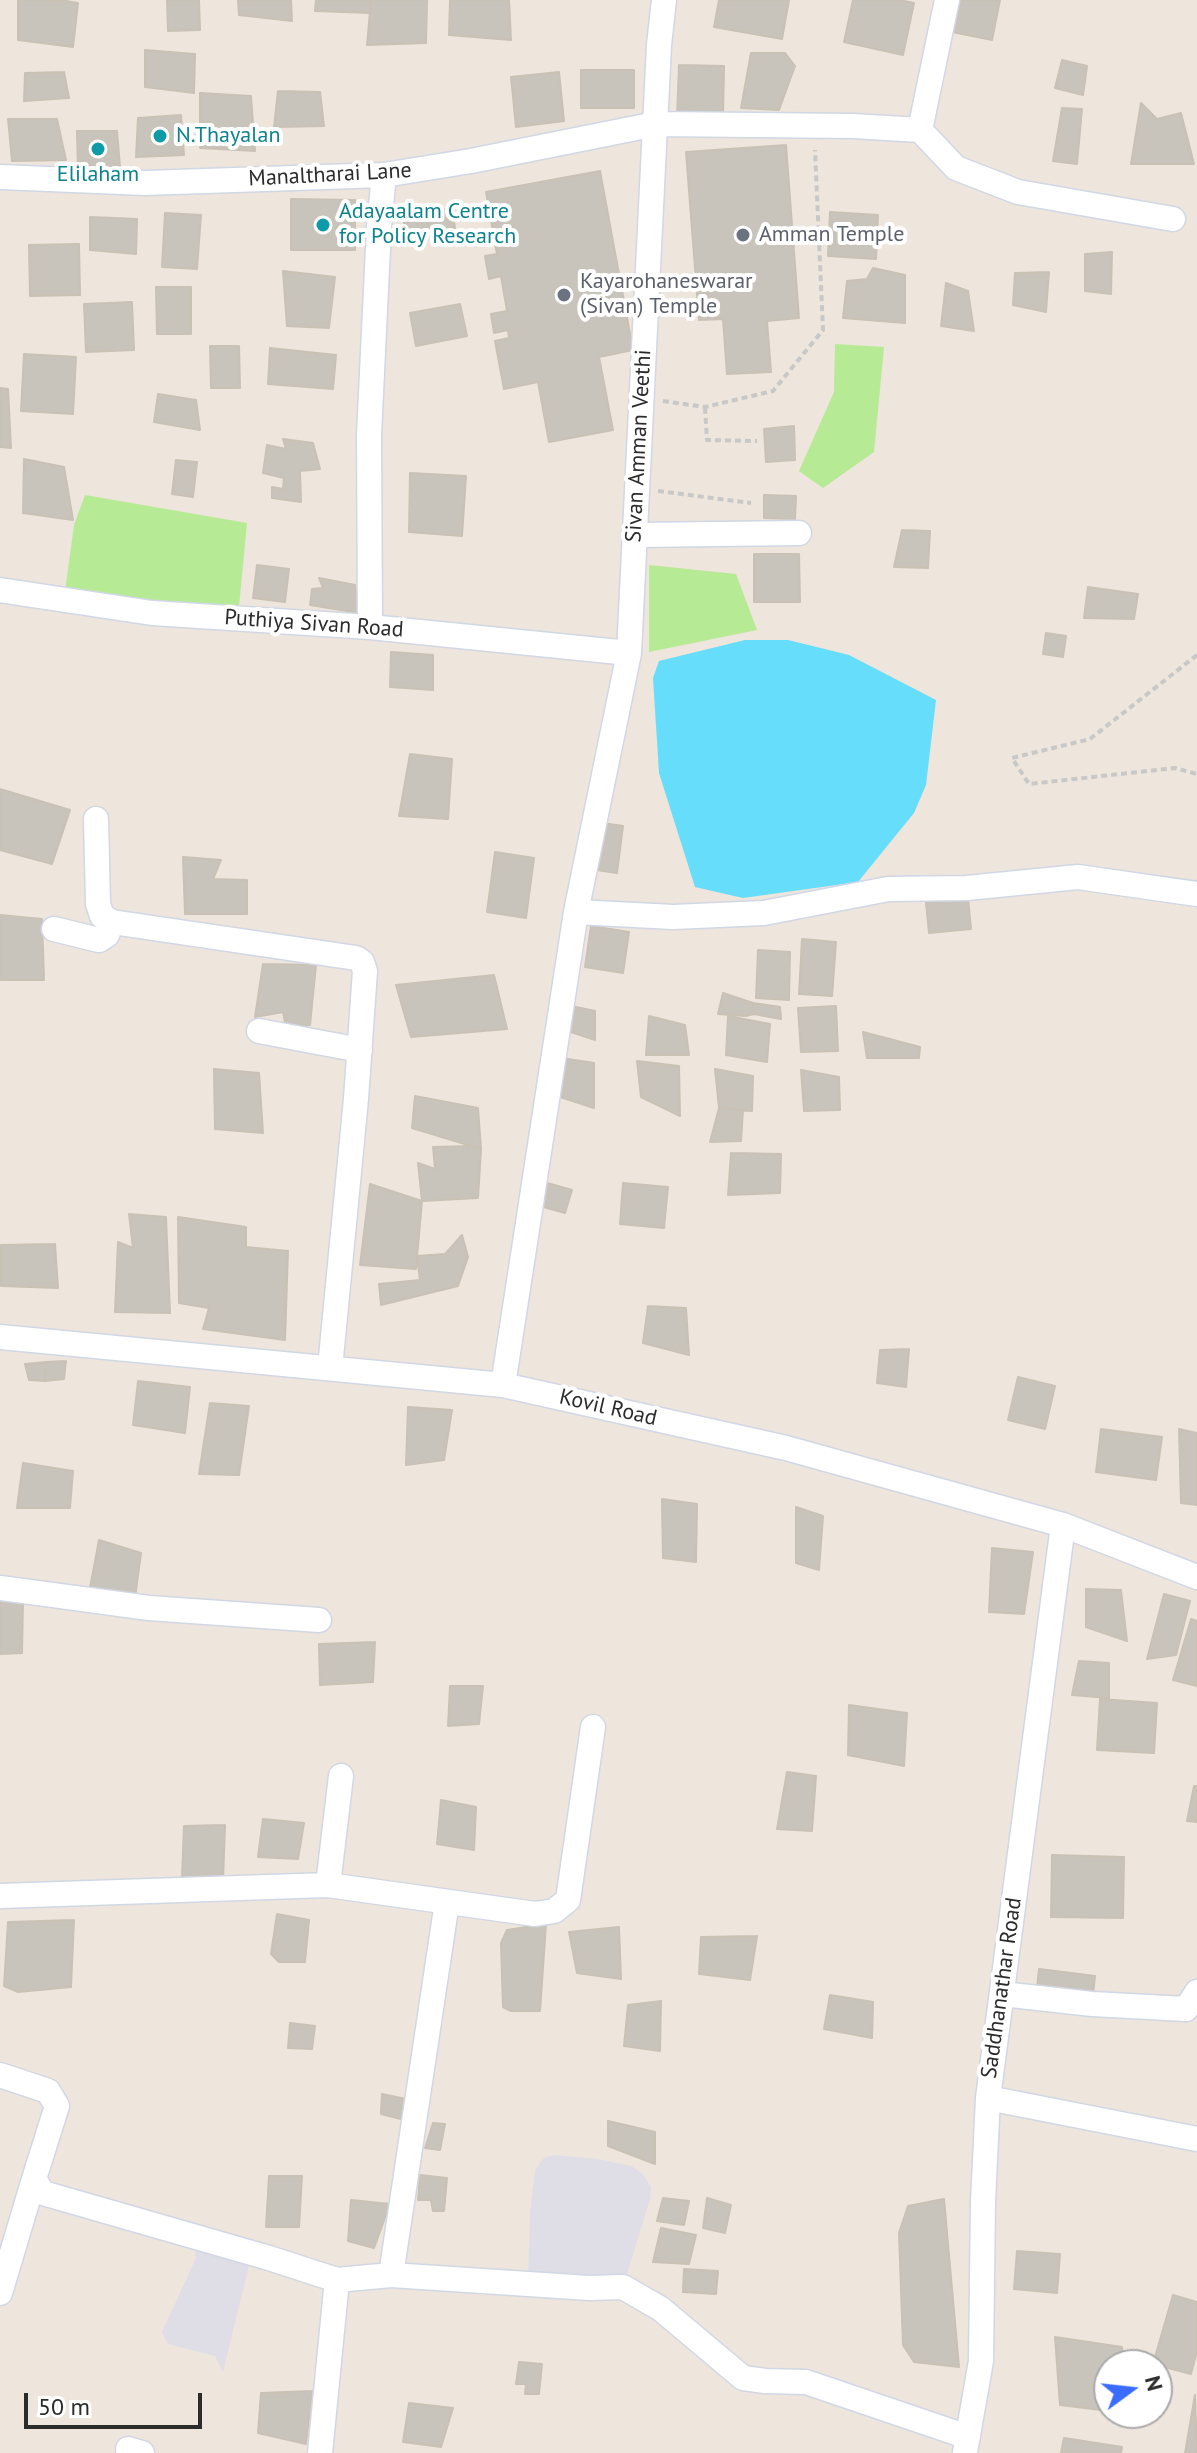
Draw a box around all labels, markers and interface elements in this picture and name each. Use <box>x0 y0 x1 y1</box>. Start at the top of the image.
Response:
place label: N.Thayalan <box>176 123 281 149</box>
marker: N.Thayalan <box>151 127 169 145</box>
marker: Elilaham <box>89 140 107 158</box>
street label: Manaltharai Lane <box>248 158 412 192</box>
place label: Elilaham <box>57 162 139 188</box>
place label: Adayaalam Centre for Policy Research <box>339 199 516 250</box>
marker: Adayaalam Centre for Policy Research <box>314 216 332 234</box>
place label: Amman Temple <box>759 222 904 248</box>
marker: Amman Temple <box>734 226 752 244</box>
place label: Kayarohaneswarar (Sivan) Temple <box>580 269 753 320</box>
marker: Kayarohaneswarar (Sivan) Temple <box>555 286 573 304</box>
street label: Sivan Amman Veethi <box>621 349 657 543</box>
street label: Puthiya Sivan Road <box>224 605 404 643</box>
street label: Kovil Road <box>557 1384 659 1432</box>
street label: Saddhanathar Road <box>976 1896 1028 2080</box>
north arrow <box>1093 2349 1173 2429</box>
text: N <box>1139 2373 1170 2394</box>
scale bar <box>28 2377 206 2427</box>
text: 50 m <box>38 2391 90 2422</box>

